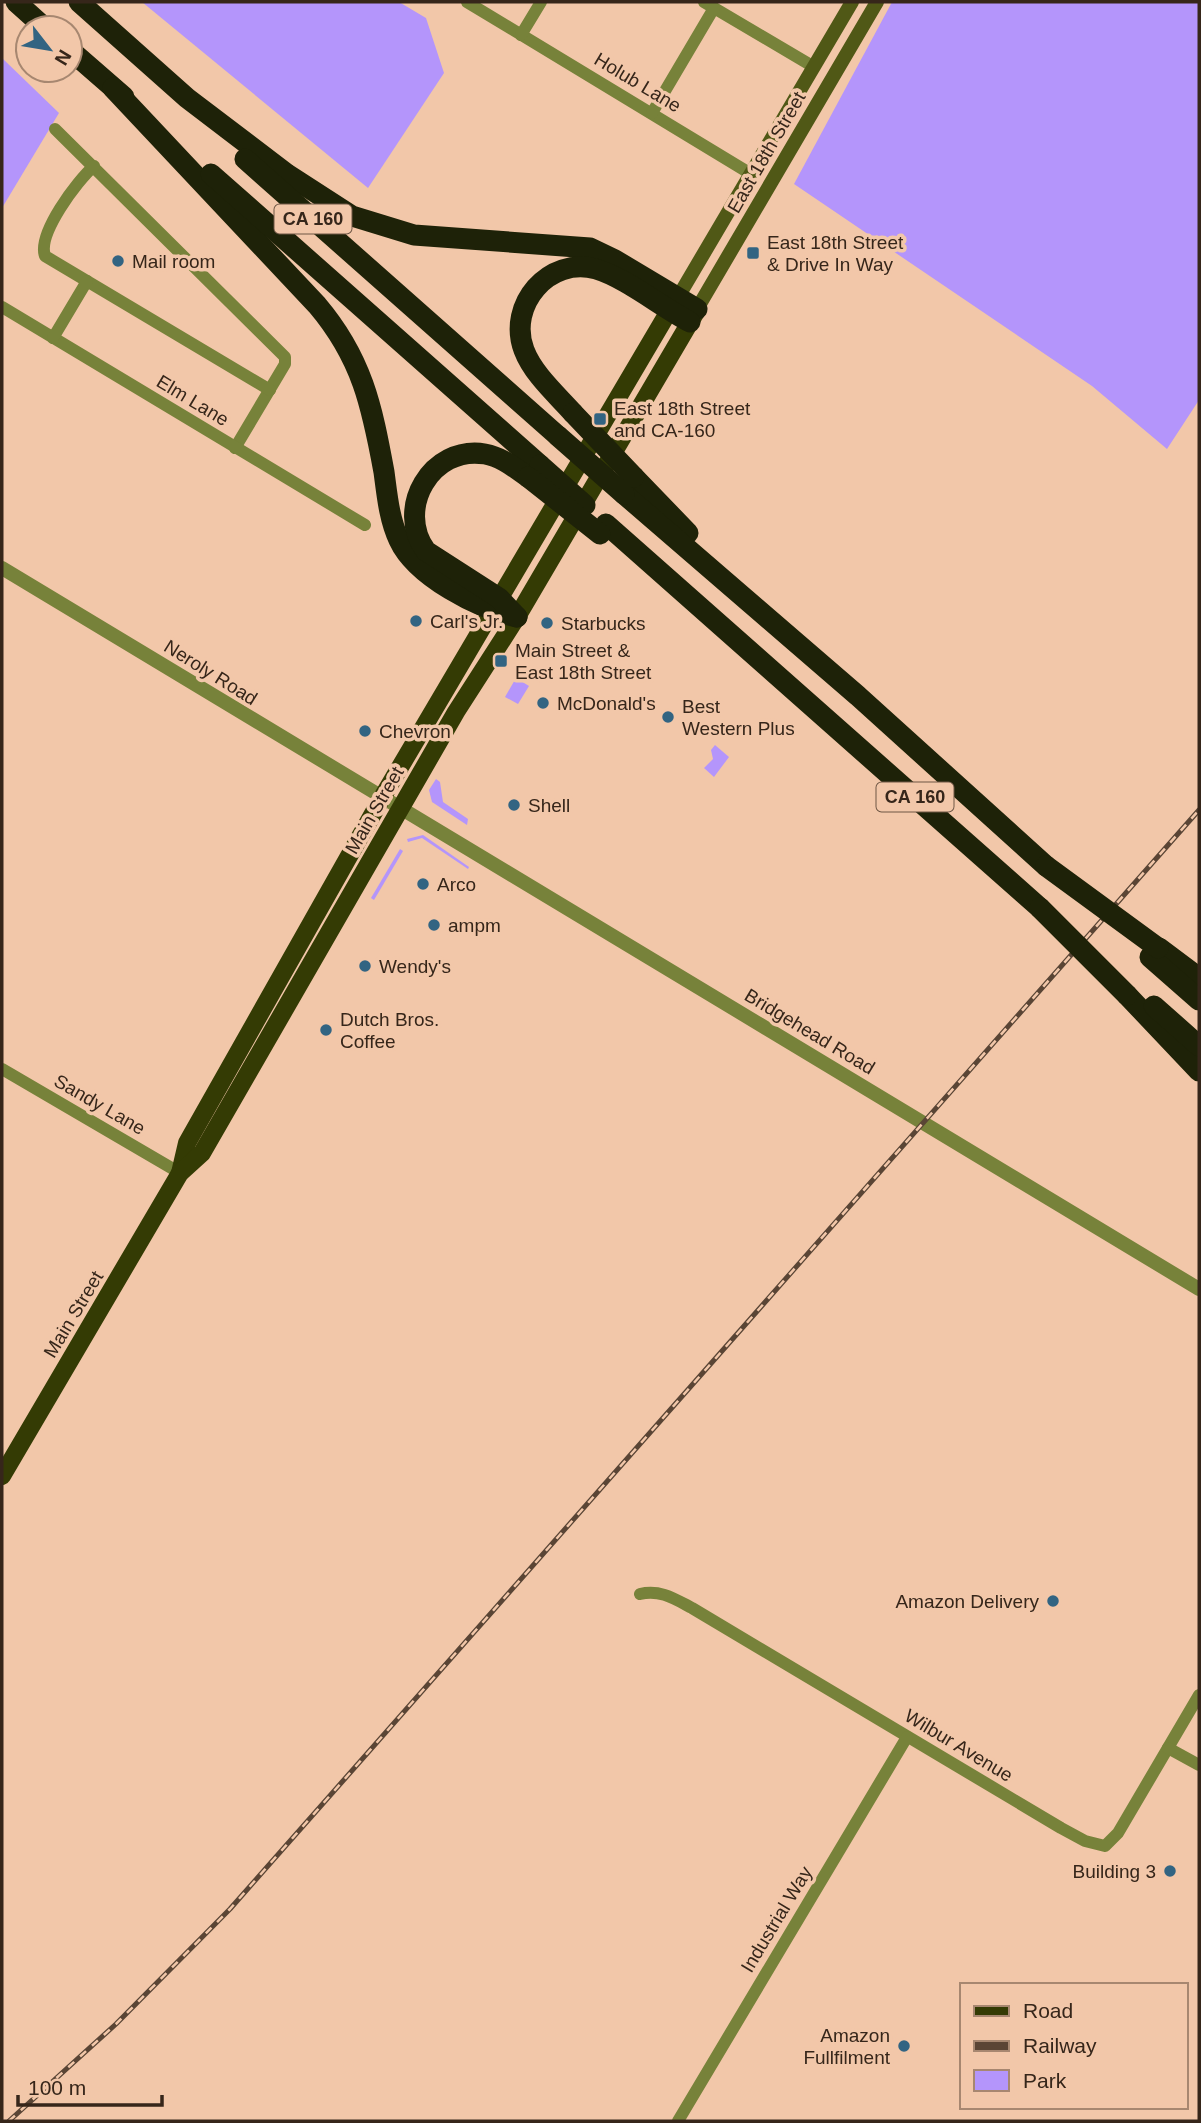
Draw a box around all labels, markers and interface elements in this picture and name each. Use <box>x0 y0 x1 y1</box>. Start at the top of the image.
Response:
north arrow <box>14 14 84 84</box>
text: N <box>51 46 76 69</box>
street label: Holub Lane <box>591 48 685 116</box>
street label: East 18th Street <box>723 87 810 216</box>
road number: CA 160 <box>274 204 352 233</box>
place label: East 18th Street & Drive In Way <box>767 232 904 275</box>
marker: East 18th Street & Drive In Way <box>745 245 761 261</box>
place label: Mail room <box>132 251 215 272</box>
marker: Mail room <box>110 253 126 269</box>
street label: Elm Lane <box>153 371 233 430</box>
place label: East 18th Street and CA-160 <box>614 398 751 441</box>
marker: East 18th Street and CA-160 <box>592 411 608 427</box>
place label: Carl's Jr. <box>430 611 503 632</box>
marker: Carl's Jr. <box>408 613 424 629</box>
place label: Starbucks <box>561 613 645 634</box>
marker: Starbucks <box>539 615 555 631</box>
street label: Neroly Road <box>160 636 261 709</box>
place label: Main Street & East 18th Street <box>515 640 652 683</box>
marker: Main Street & East 18th Street <box>493 653 509 669</box>
place label: McDonald's <box>557 693 656 714</box>
marker: McDonald's <box>535 695 551 711</box>
place label: Best Western Plus <box>682 696 795 739</box>
marker: Best Western Plus <box>660 709 676 725</box>
place label: Chevron <box>379 721 451 742</box>
marker: Chevron <box>357 723 373 739</box>
street label: Main Street <box>341 762 408 858</box>
road number: CA 160 <box>876 782 954 812</box>
place label: Shell <box>528 795 570 816</box>
marker: Shell <box>506 797 522 813</box>
place label: Arco <box>437 874 476 895</box>
marker: Arco <box>415 876 431 892</box>
place label: ampm <box>448 915 501 936</box>
marker: ampm <box>426 917 442 933</box>
place label: Wendy's <box>379 956 451 977</box>
marker: Wendy's <box>357 958 373 974</box>
street label: Bridgehead Road <box>741 984 879 1079</box>
place label: Dutch Bros. Coffee <box>340 1009 439 1052</box>
marker: Dutch Bros. Coffee <box>318 1022 334 1038</box>
street label: Sandy Lane <box>51 1070 149 1139</box>
street label: Main Street <box>39 1267 108 1361</box>
place label: Amazon Delivery <box>895 1591 1039 1612</box>
marker: Amazon Delivery <box>1045 1593 1061 1609</box>
street label: Wilbur Avenue <box>901 1705 1017 1786</box>
place label: Building 3 <box>1073 1861 1156 1882</box>
street label: Industrial Way <box>737 1862 817 1976</box>
marker: Building 3 <box>1162 1863 1178 1879</box>
legend <box>960 1983 1187 2109</box>
text: Road <box>1023 1999 1073 2022</box>
place label: Amazon Fullfilment <box>803 2025 891 2068</box>
text: Railway <box>1023 2034 1097 2057</box>
marker: Amazon Fullfilment <box>896 2038 912 2054</box>
scale bar <box>18 2064 161 2108</box>
text: Park <box>1023 2069 1067 2092</box>
text: 100 m <box>28 2076 86 2099</box>

